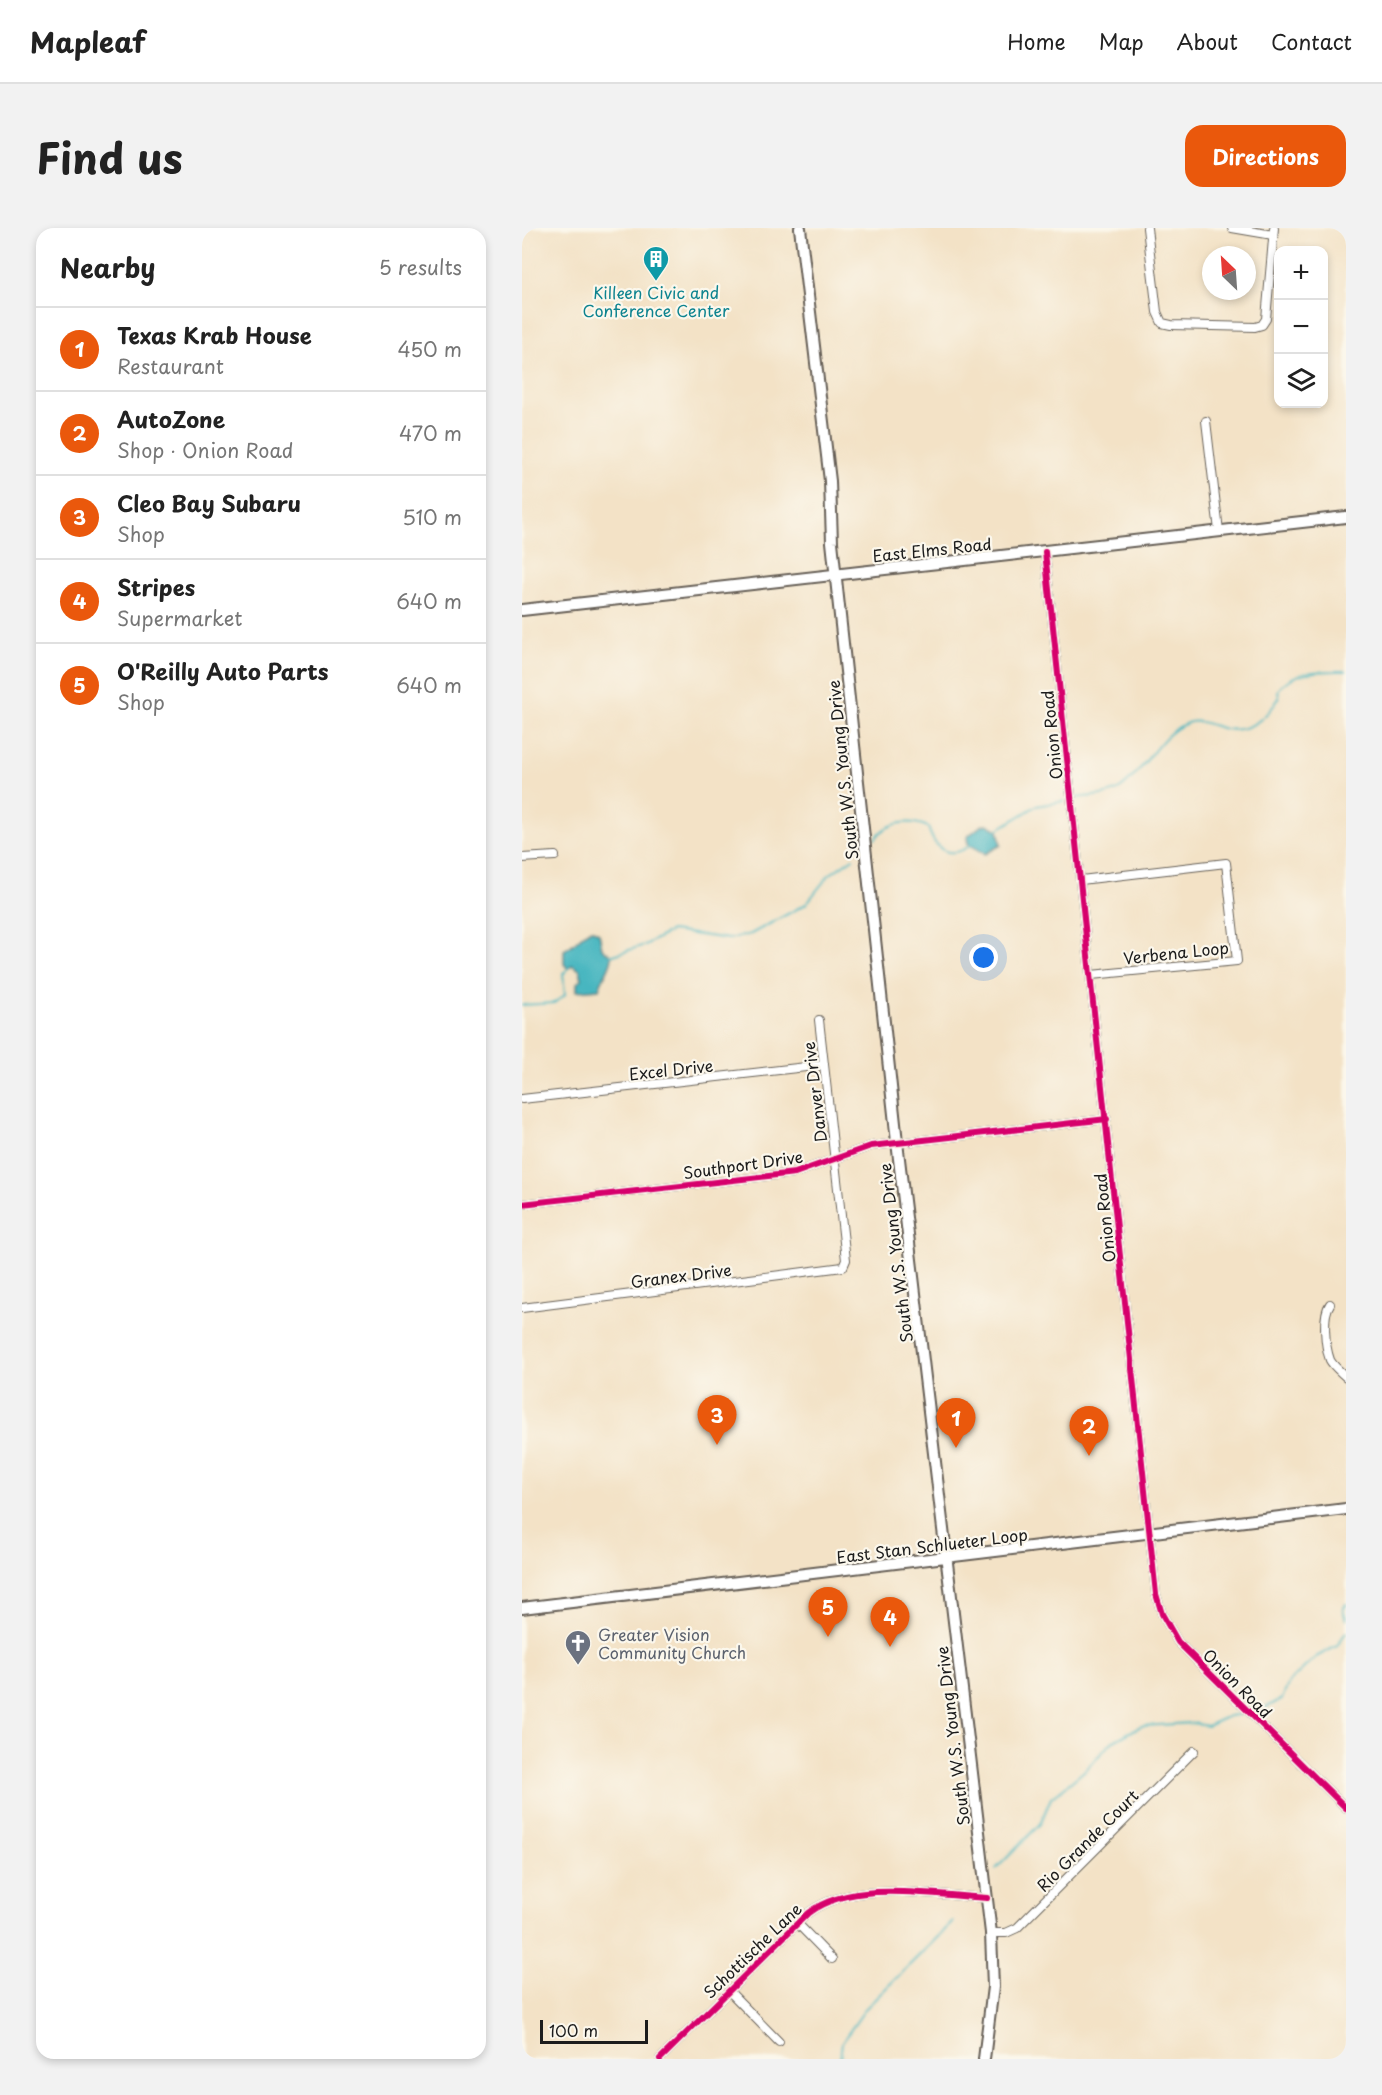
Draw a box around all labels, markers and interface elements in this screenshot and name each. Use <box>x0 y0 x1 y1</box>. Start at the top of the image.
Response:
text: Mapleaf <box>30 20 146 63</box>
text: Home <box>1007 25 1066 57</box>
text: Map <box>1099 25 1144 57</box>
text: About <box>1177 25 1238 57</box>
text: Contact <box>1271 25 1352 57</box>
text: Find us <box>36 125 183 188</box>
button: Directions <box>1185 125 1346 187</box>
building icon: Killeen Civic and Conference Center <box>641 244 671 282</box>
north arrow <box>1202 246 1256 300</box>
map controls <box>1274 246 1328 408</box>
button: + <box>1274 246 1328 300</box>
text: Nearby <box>60 248 155 287</box>
text: 5 results <box>379 252 462 282</box>
place label: Killeen Civic and Conference Center <box>583 280 730 322</box>
button: − <box>1274 300 1328 354</box>
text: Texas Krab House <box>117 318 312 351</box>
text: 1 <box>75 334 84 364</box>
text: 450 m <box>397 334 462 364</box>
text: Restaurant <box>117 351 224 381</box>
button: layers <box>1274 354 1328 408</box>
text: AutoZone <box>117 402 225 435</box>
text: 2 <box>72 418 87 448</box>
text: 470 m <box>399 418 462 448</box>
text: Shop · Onion Road <box>117 435 293 465</box>
text: Cleo Bay Subaru <box>117 486 301 519</box>
text: 3 <box>73 502 86 532</box>
text: 510 m <box>402 502 462 532</box>
text: Shop <box>117 519 165 549</box>
street label: East Elms Road <box>871 531 993 567</box>
text: Stripes <box>117 570 195 603</box>
text: 4 <box>73 586 86 616</box>
text: 640 m <box>396 586 462 616</box>
text: Supermarket <box>117 603 243 633</box>
text: O'Reilly Auto Parts <box>117 654 328 687</box>
text: 5 <box>73 670 86 700</box>
text: 640 m <box>396 670 462 700</box>
street label: South W.S. Young Drive <box>821 679 863 861</box>
text: Shop <box>117 687 165 717</box>
street label: Onion Road <box>1034 689 1068 781</box>
street label: Verbena Loop <box>1122 935 1230 969</box>
your location <box>969 943 998 972</box>
street label: Danver Drive <box>796 1040 832 1144</box>
street label: Excel Drive <box>628 1053 714 1085</box>
street label: Southport Drive <box>682 1144 804 1184</box>
street label: South W.S. Young Drive <box>872 1162 918 1344</box>
street label: Onion Road <box>1087 1172 1121 1264</box>
street label: Granex Drive <box>629 1257 733 1293</box>
pin: 3 <box>698 1396 736 1445</box>
pin: 1 <box>936 1398 976 1448</box>
pin: 2 <box>1070 1406 1108 1456</box>
street label: East Stan Schlueter Loop <box>835 1521 1029 1569</box>
pin: 5 <box>808 1588 848 1637</box>
pin: 4 <box>870 1598 910 1647</box>
place label: Greater Vision Community Church <box>598 1622 746 1664</box>
church icon: Greater Vision Community Church <box>563 1628 593 1666</box>
street label: Onion Road <box>1198 1643 1278 1723</box>
street label: South W.S. Young Drive <box>929 1645 975 1827</box>
street label: Rio Grande Court <box>1031 1783 1144 1896</box>
street label: Schottische Lane <box>697 1897 807 2003</box>
scale bar <box>540 2017 648 2044</box>
text: 100 m <box>549 2018 598 2042</box>

